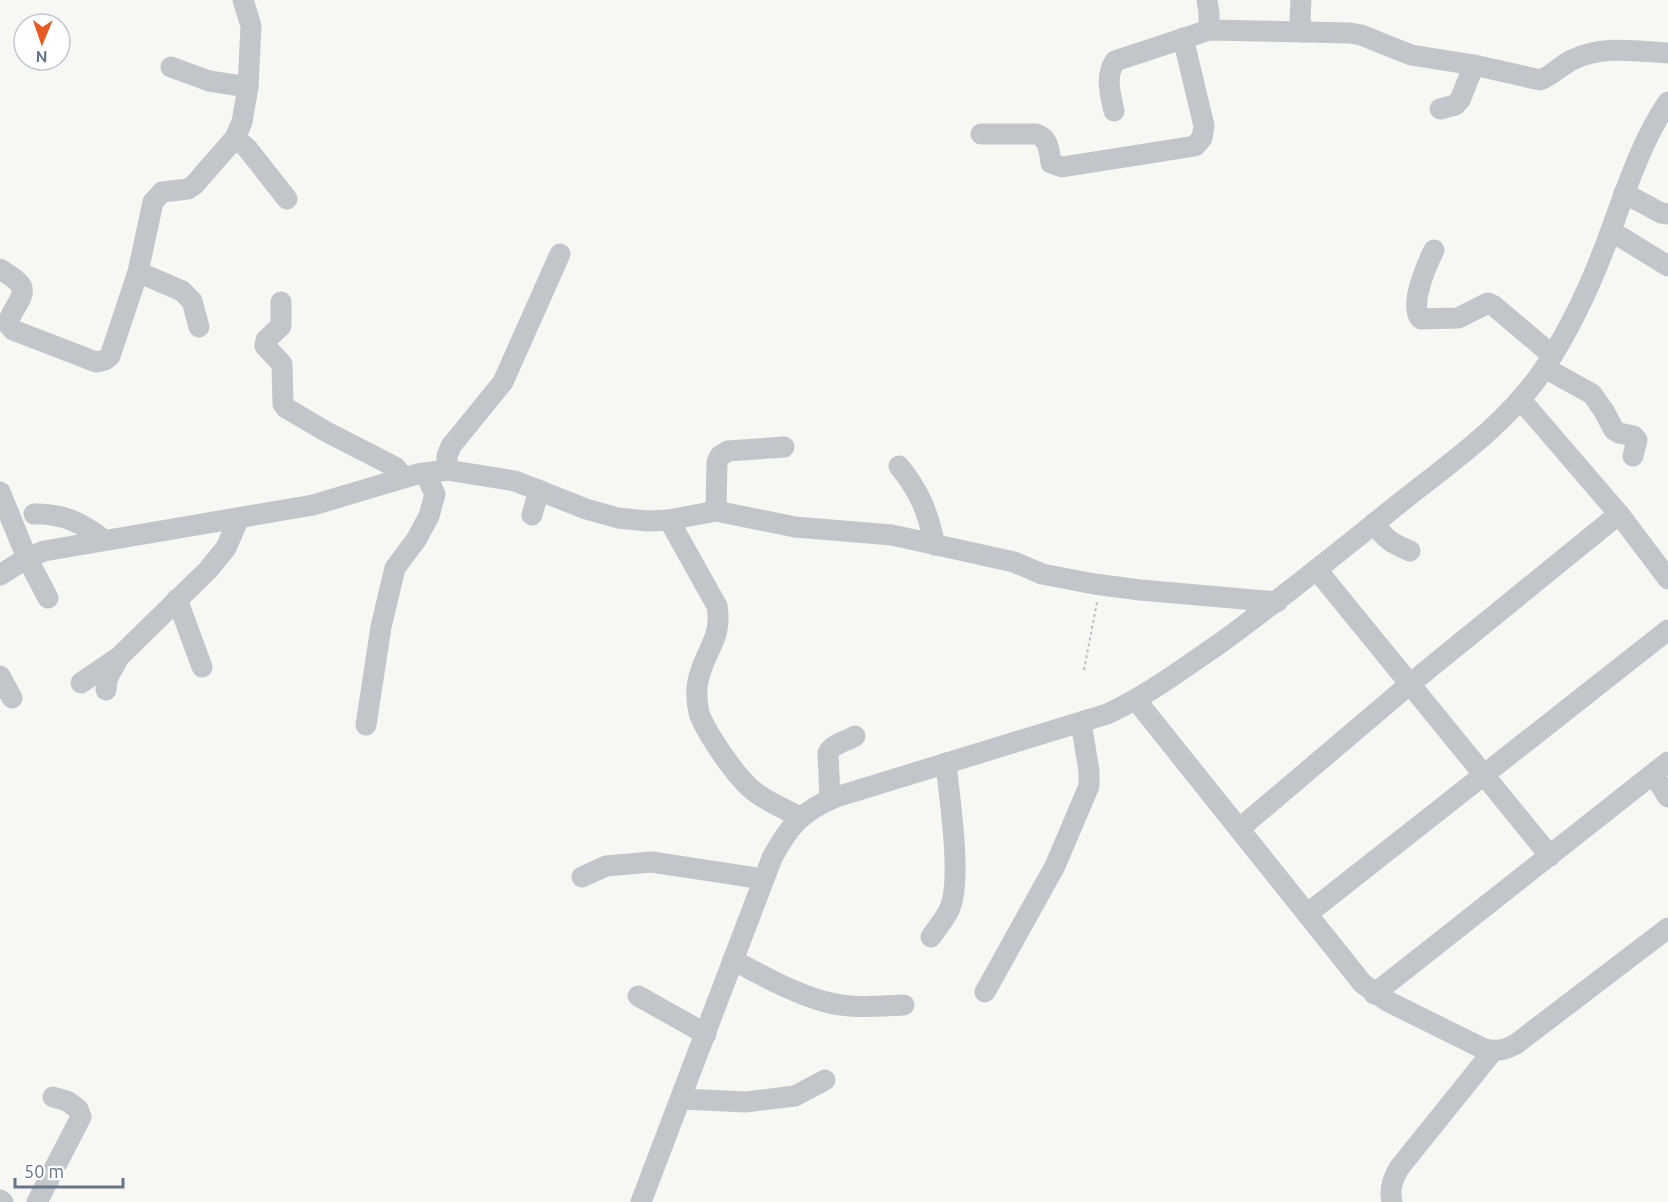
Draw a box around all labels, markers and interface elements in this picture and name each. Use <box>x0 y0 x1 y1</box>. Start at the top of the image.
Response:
north arrow <box>12 12 72 72</box>
text: N <box>35 48 48 66</box>
scale bar <box>15 1151 123 1189</box>
text: 50 m <box>24 1161 64 1181</box>

